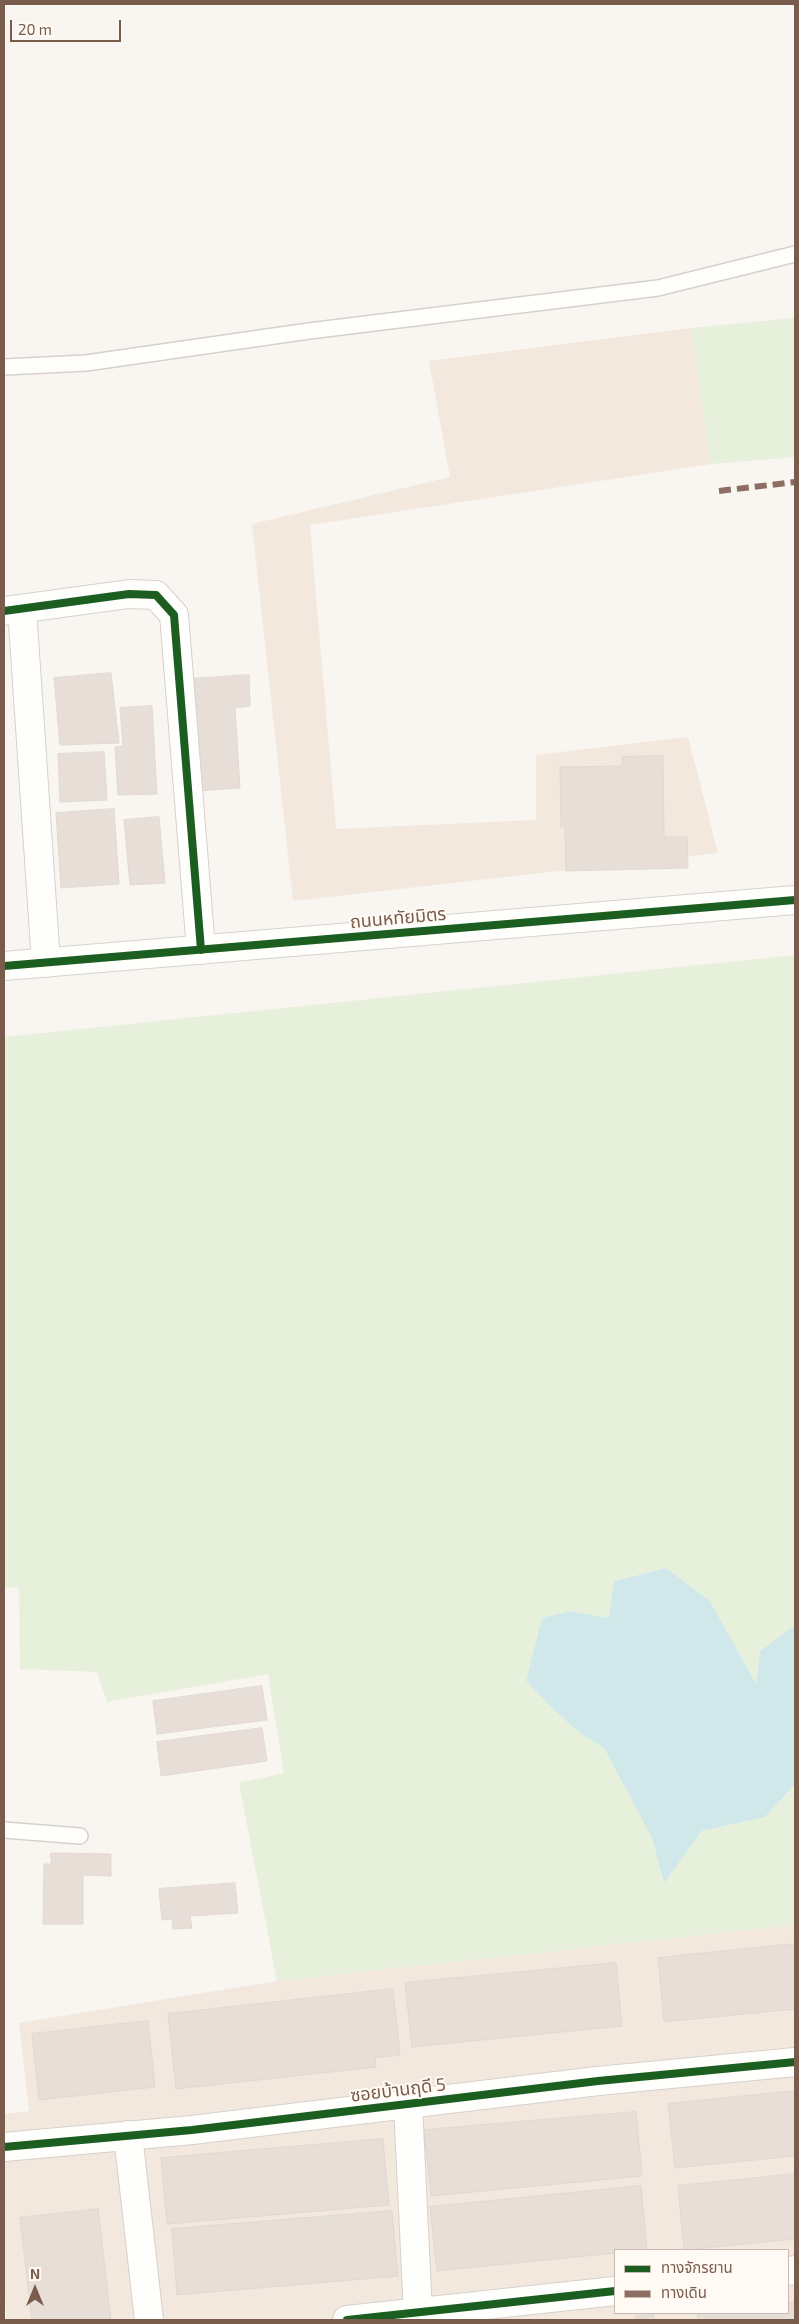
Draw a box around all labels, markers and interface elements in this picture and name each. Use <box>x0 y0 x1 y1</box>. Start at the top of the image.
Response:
scale bar <box>12 10 124 42</box>
text: 20 m <box>18 20 52 38</box>
street label: ถนนหทัยมิตร <box>349 903 447 933</box>
street label: ซอยบ้านฤดี 5 <box>349 2073 447 2107</box>
legend <box>614 2249 789 2314</box>
text: ทางจักรยาน <box>661 2258 733 2276</box>
north arrow <box>10 2264 60 2314</box>
text: N <box>30 2265 40 2282</box>
text: ทางเดิน <box>661 2283 707 2301</box>

